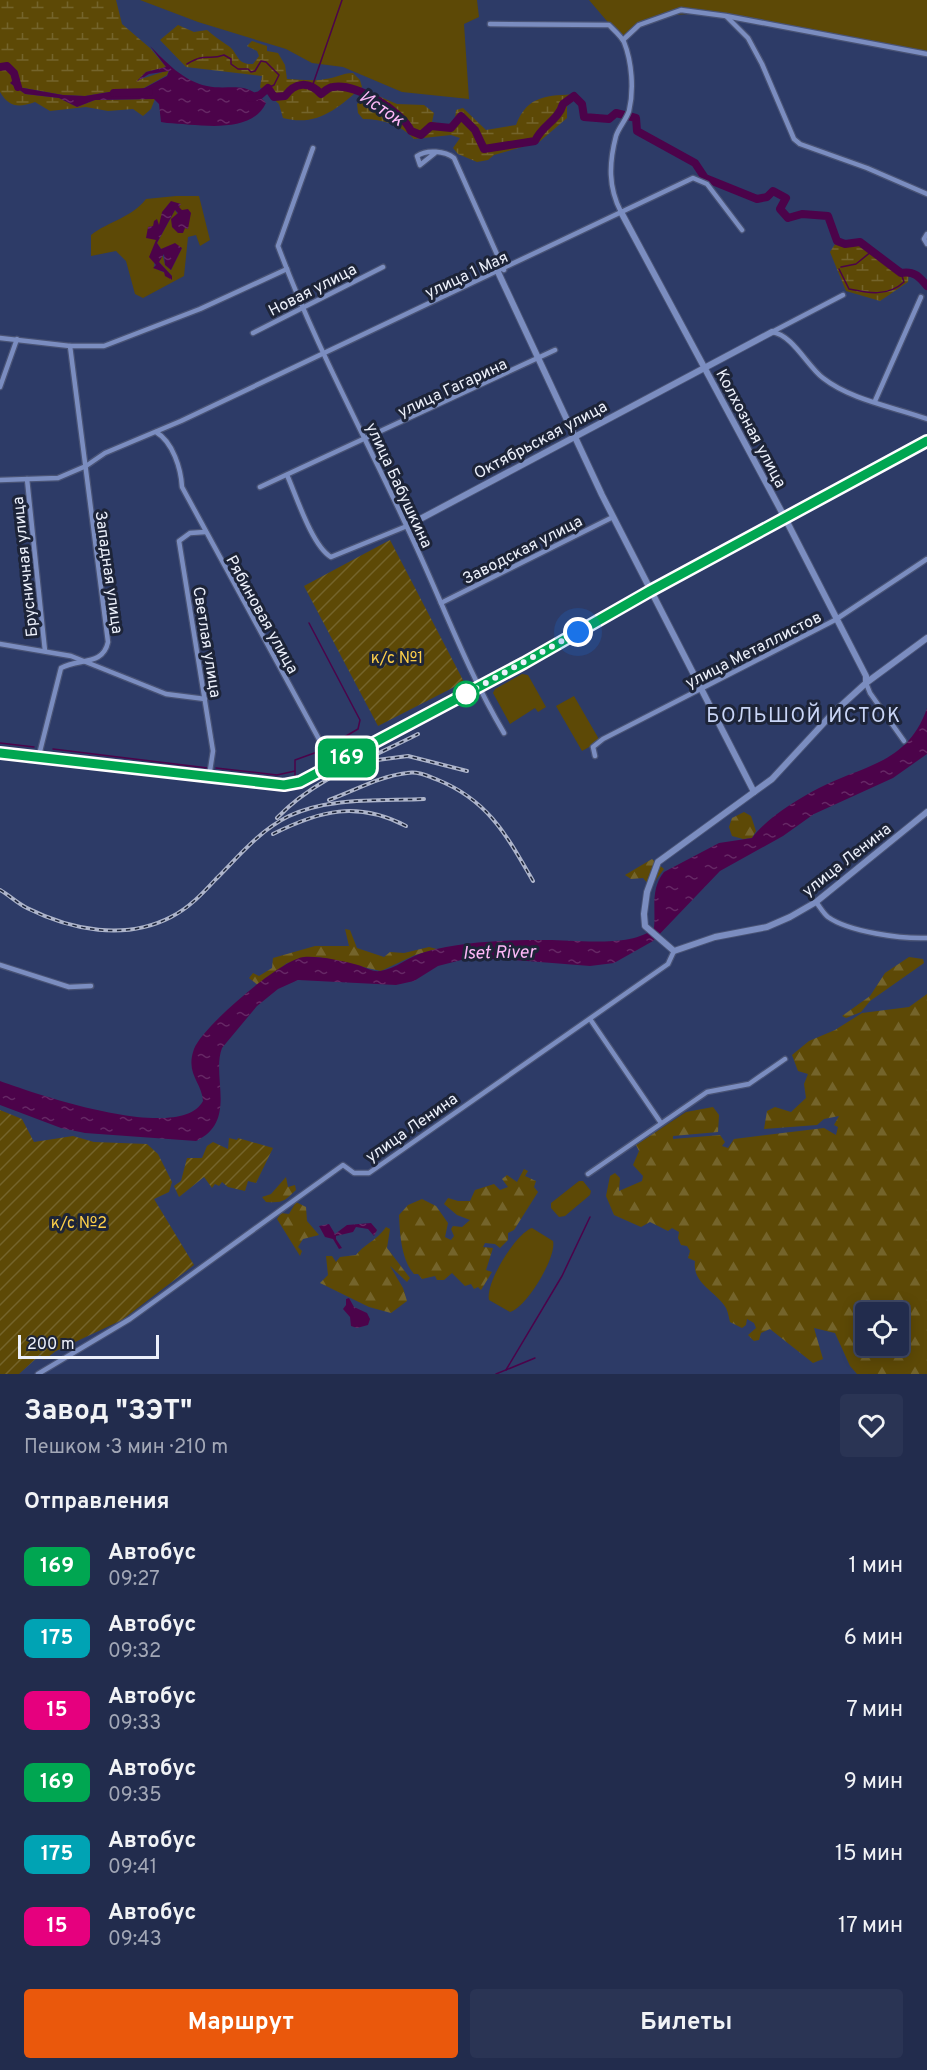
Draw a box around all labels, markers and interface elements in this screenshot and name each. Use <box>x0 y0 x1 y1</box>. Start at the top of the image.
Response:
water label: Исток <box>354 86 409 133</box>
street label: улица 1 Мая <box>422 248 512 304</box>
street label: Новая улица <box>265 260 360 322</box>
street label: улица Гагарина <box>395 355 511 423</box>
street label: Колхозная улица <box>711 366 790 492</box>
street label: Октябрьская улица <box>471 397 611 484</box>
street label: улица Бабушкина <box>360 420 436 552</box>
street label: Брусничная улица <box>9 496 43 638</box>
street label: Западная улица <box>89 509 127 635</box>
street label: Заводская улица <box>460 512 586 590</box>
street label: Рябиновая улица <box>220 552 302 678</box>
street label: Светлая улица <box>187 585 225 699</box>
street label: улица Металлистов <box>682 608 825 694</box>
your location <box>563 617 593 647</box>
park label: к/с №1 <box>371 649 423 669</box>
unlabelled marker <box>453 681 479 707</box>
district label: БОЛЬШОЙ ИСТОК <box>706 702 902 730</box>
line badge: 169 <box>312 738 382 777</box>
text: 169 <box>330 745 364 772</box>
street label: улица Ленина <box>799 819 896 902</box>
water label: Iset River <box>462 941 538 966</box>
street label: улица Ленина <box>362 1089 462 1168</box>
park label: к/с №2 <box>51 1214 107 1234</box>
map controls <box>855 1302 909 1356</box>
button: locate <box>855 1302 909 1356</box>
scale bar <box>18 1332 159 1360</box>
text: 200 m <box>27 1335 75 1355</box>
text: Завод "ЗЭТ" <box>24 1394 193 1430</box>
button: heart <box>840 1394 903 1457</box>
text: Пешком · 3 мин · 210 m <box>24 1435 228 1461</box>
text: Отправления <box>24 1489 169 1516</box>
text: Автобус <box>108 1540 196 1567</box>
text: 169 <box>40 1553 74 1580</box>
text: 1 мин <box>849 1553 903 1580</box>
text: 09:27 <box>108 1567 160 1593</box>
text: Автобус <box>108 1612 196 1639</box>
text: 175 <box>41 1625 73 1652</box>
text: 6 мин <box>844 1625 903 1652</box>
text: 09:32 <box>108 1639 161 1665</box>
text: Автобус <box>108 1684 196 1711</box>
text: 15 <box>46 1697 68 1724</box>
text: 7 мин <box>846 1697 903 1724</box>
text: 09:33 <box>108 1711 161 1737</box>
text: Автобус <box>108 1756 196 1783</box>
text: 169 <box>40 1769 74 1796</box>
text: 9 мин <box>844 1769 903 1796</box>
text: 09:35 <box>108 1783 162 1809</box>
text: Автобус <box>108 1828 196 1855</box>
text: 175 <box>41 1841 73 1868</box>
text: 15 мин <box>835 1841 903 1868</box>
text: 09:41 <box>108 1855 157 1881</box>
text: Автобус <box>108 1900 196 1927</box>
text: 15 <box>46 1913 68 1940</box>
text: 17 мин <box>838 1913 903 1940</box>
text: 09:43 <box>108 1927 162 1953</box>
button: Маршрут <box>24 1989 458 2058</box>
button: Билеты <box>470 1989 903 2058</box>

